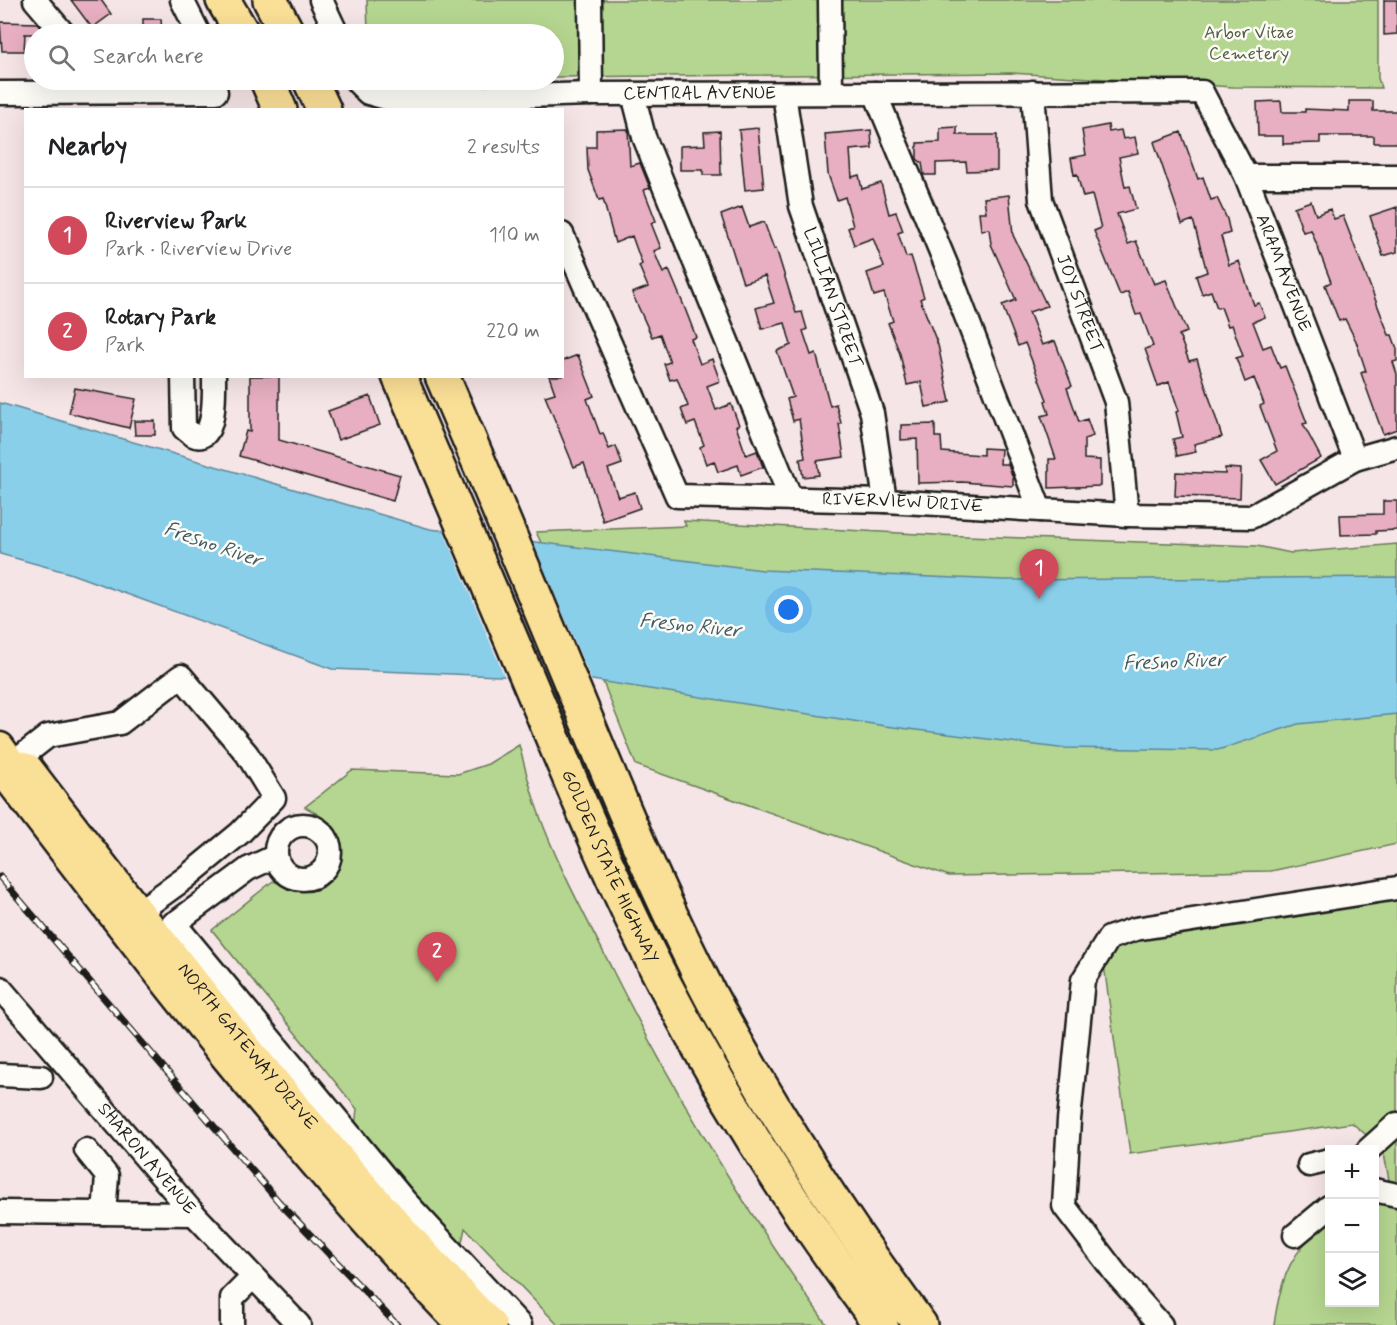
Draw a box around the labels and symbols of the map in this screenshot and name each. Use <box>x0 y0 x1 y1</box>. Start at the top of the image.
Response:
park label: Arbor Vitae Cemetery <box>1204 21 1294 66</box>
street label: CENTRAL AVENUE <box>623 81 776 106</box>
street label: ARAM AVENUE <box>1250 211 1317 335</box>
street label: LILLIAN STREET <box>797 224 868 372</box>
street label: JOY STREET <box>1050 251 1109 356</box>
street label: RIVERVIEW DRIVE <box>822 487 984 519</box>
water label: Fresno River <box>160 516 268 575</box>
pin: 1 <box>1020 550 1058 599</box>
your location <box>774 595 803 624</box>
water label: Fresno River <box>638 607 745 645</box>
water label: Fresno River <box>1123 647 1228 677</box>
street label: GOLDEN STATE HIGHWAY <box>555 766 664 968</box>
pin: 2 <box>418 932 456 982</box>
street label: NORTH GATEWAY DRIVE <box>172 958 323 1135</box>
street label: SHARON AVENUE <box>92 1098 201 1220</box>

